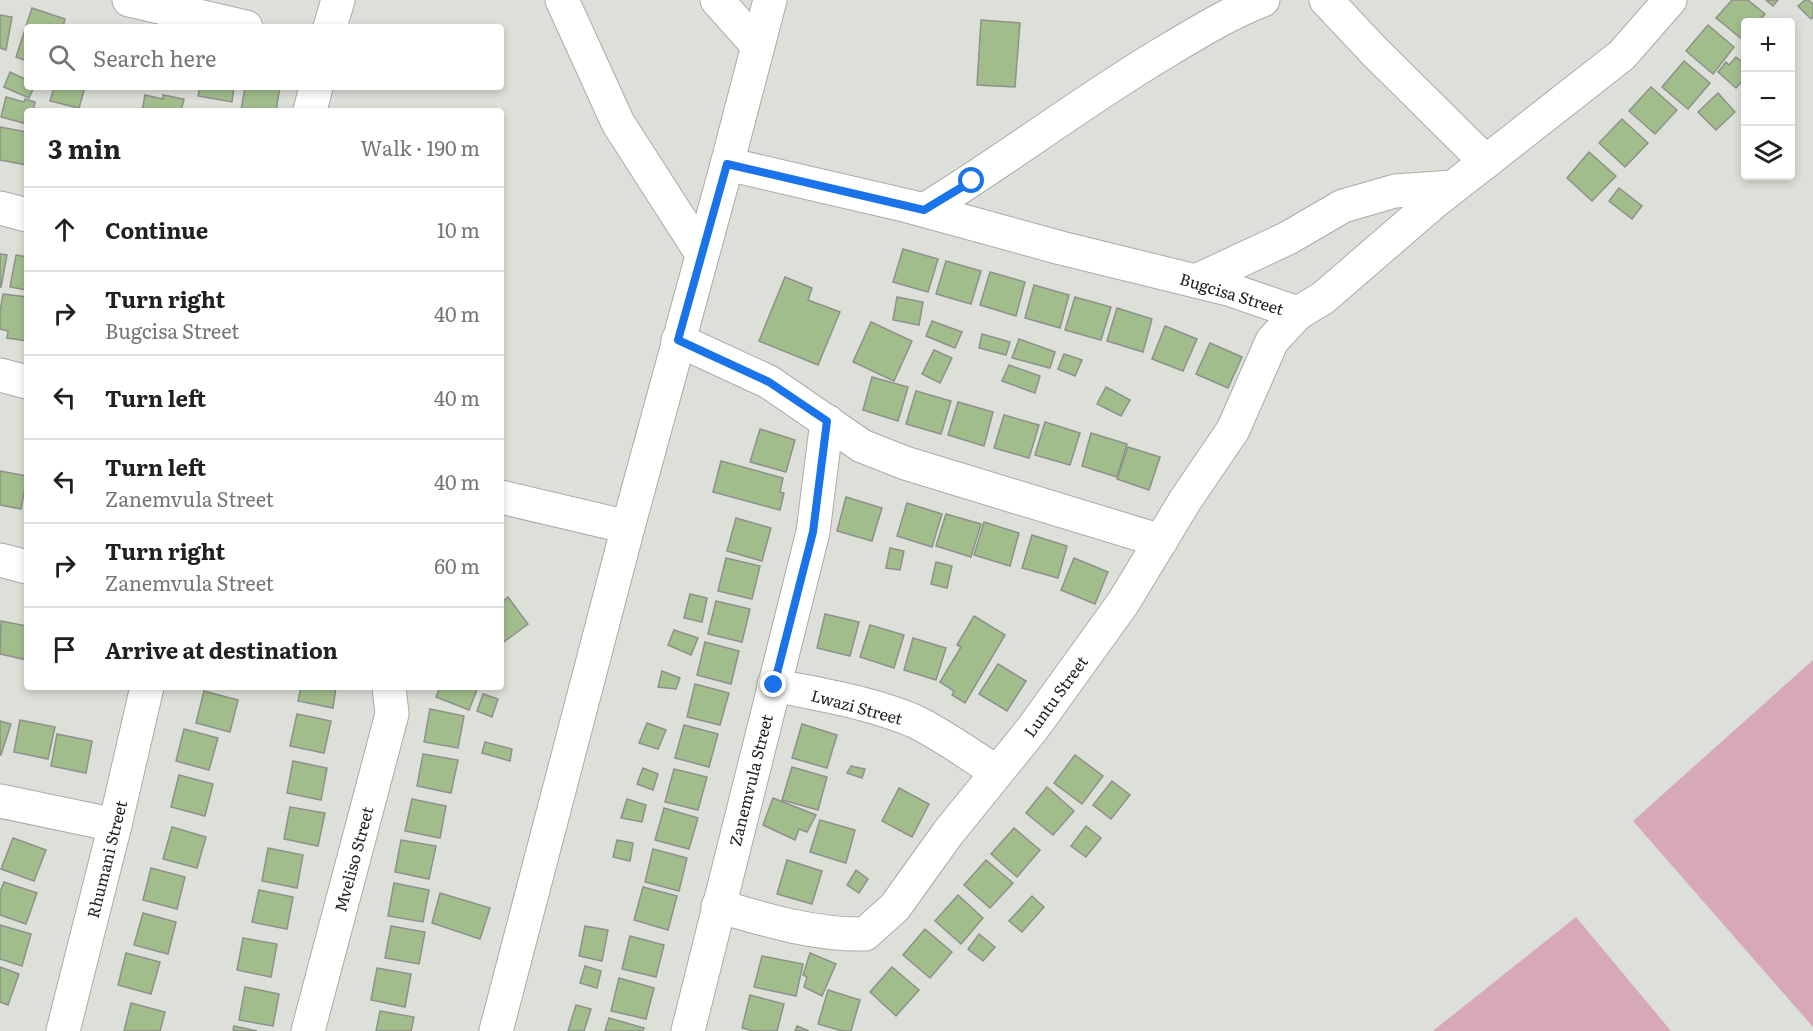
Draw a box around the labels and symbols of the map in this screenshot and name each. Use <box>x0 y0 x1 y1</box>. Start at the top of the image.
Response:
route start <box>958 167 984 193</box>
street label: Bugcisa Street <box>1177 266 1287 320</box>
street label: Luntu Street <box>1017 650 1093 742</box>
route end <box>760 671 786 697</box>
street label: Lwazi Street <box>809 682 906 730</box>
street label: Zanemvula Street <box>722 711 778 848</box>
street label: Rhumani Street <box>80 797 132 920</box>
street label: Mveliso Street <box>327 803 379 914</box>

